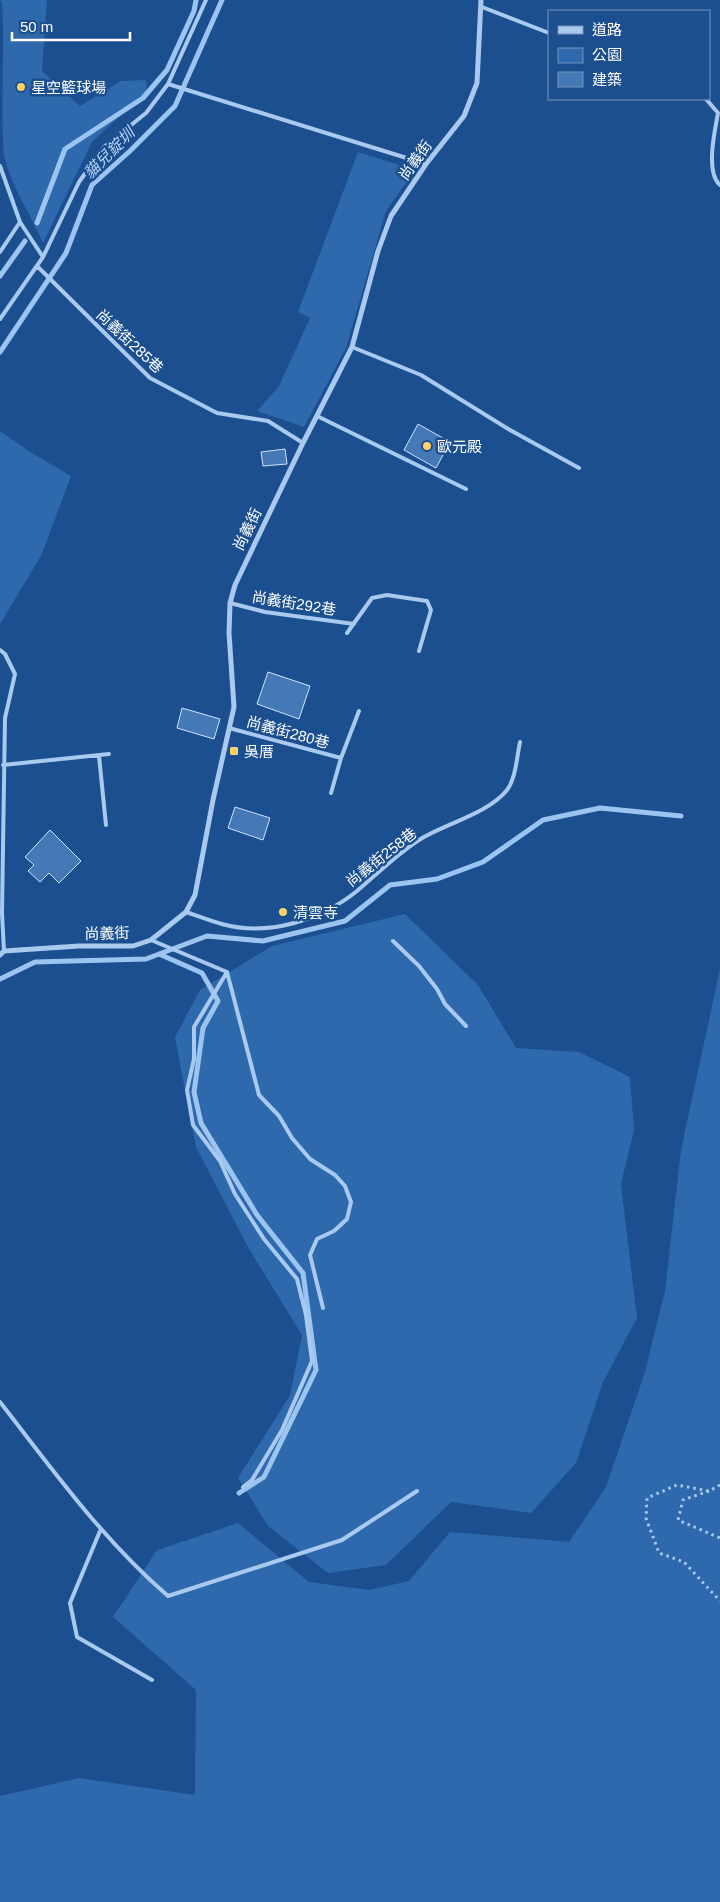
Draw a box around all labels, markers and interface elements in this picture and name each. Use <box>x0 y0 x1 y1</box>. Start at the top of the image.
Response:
scale bar <box>12 10 130 42</box>
legend <box>548 10 710 100</box>
text: 50 m <box>20 18 53 35</box>
text: 道路 <box>592 21 622 38</box>
text: 公園 <box>592 46 622 63</box>
text: 建築 <box>592 71 622 88</box>
place label: 星空籃球場 <box>31 79 106 96</box>
marker: 星空籃球場 <box>15 81 27 93</box>
water label: 貓兒錠圳 <box>80 123 139 182</box>
street label: 尚義街 <box>395 137 435 183</box>
street label: 尚義街285巷 <box>93 306 167 376</box>
place label: 歐元殿 <box>437 438 482 455</box>
marker: 歐元殿 <box>421 440 433 452</box>
street label: 尚義街 <box>229 505 265 553</box>
street label: 尚義街292巷 <box>251 588 337 618</box>
street label: 尚義街280巷 <box>245 713 331 751</box>
place label: 吳厝 <box>244 743 274 760</box>
marker: 吳厝 <box>228 745 240 757</box>
street label: 尚義街258巷 <box>342 824 420 890</box>
place label: 清雲寺 <box>293 904 338 921</box>
marker: 清雲寺 <box>277 906 289 918</box>
street label: 尚義街 <box>84 924 130 942</box>

